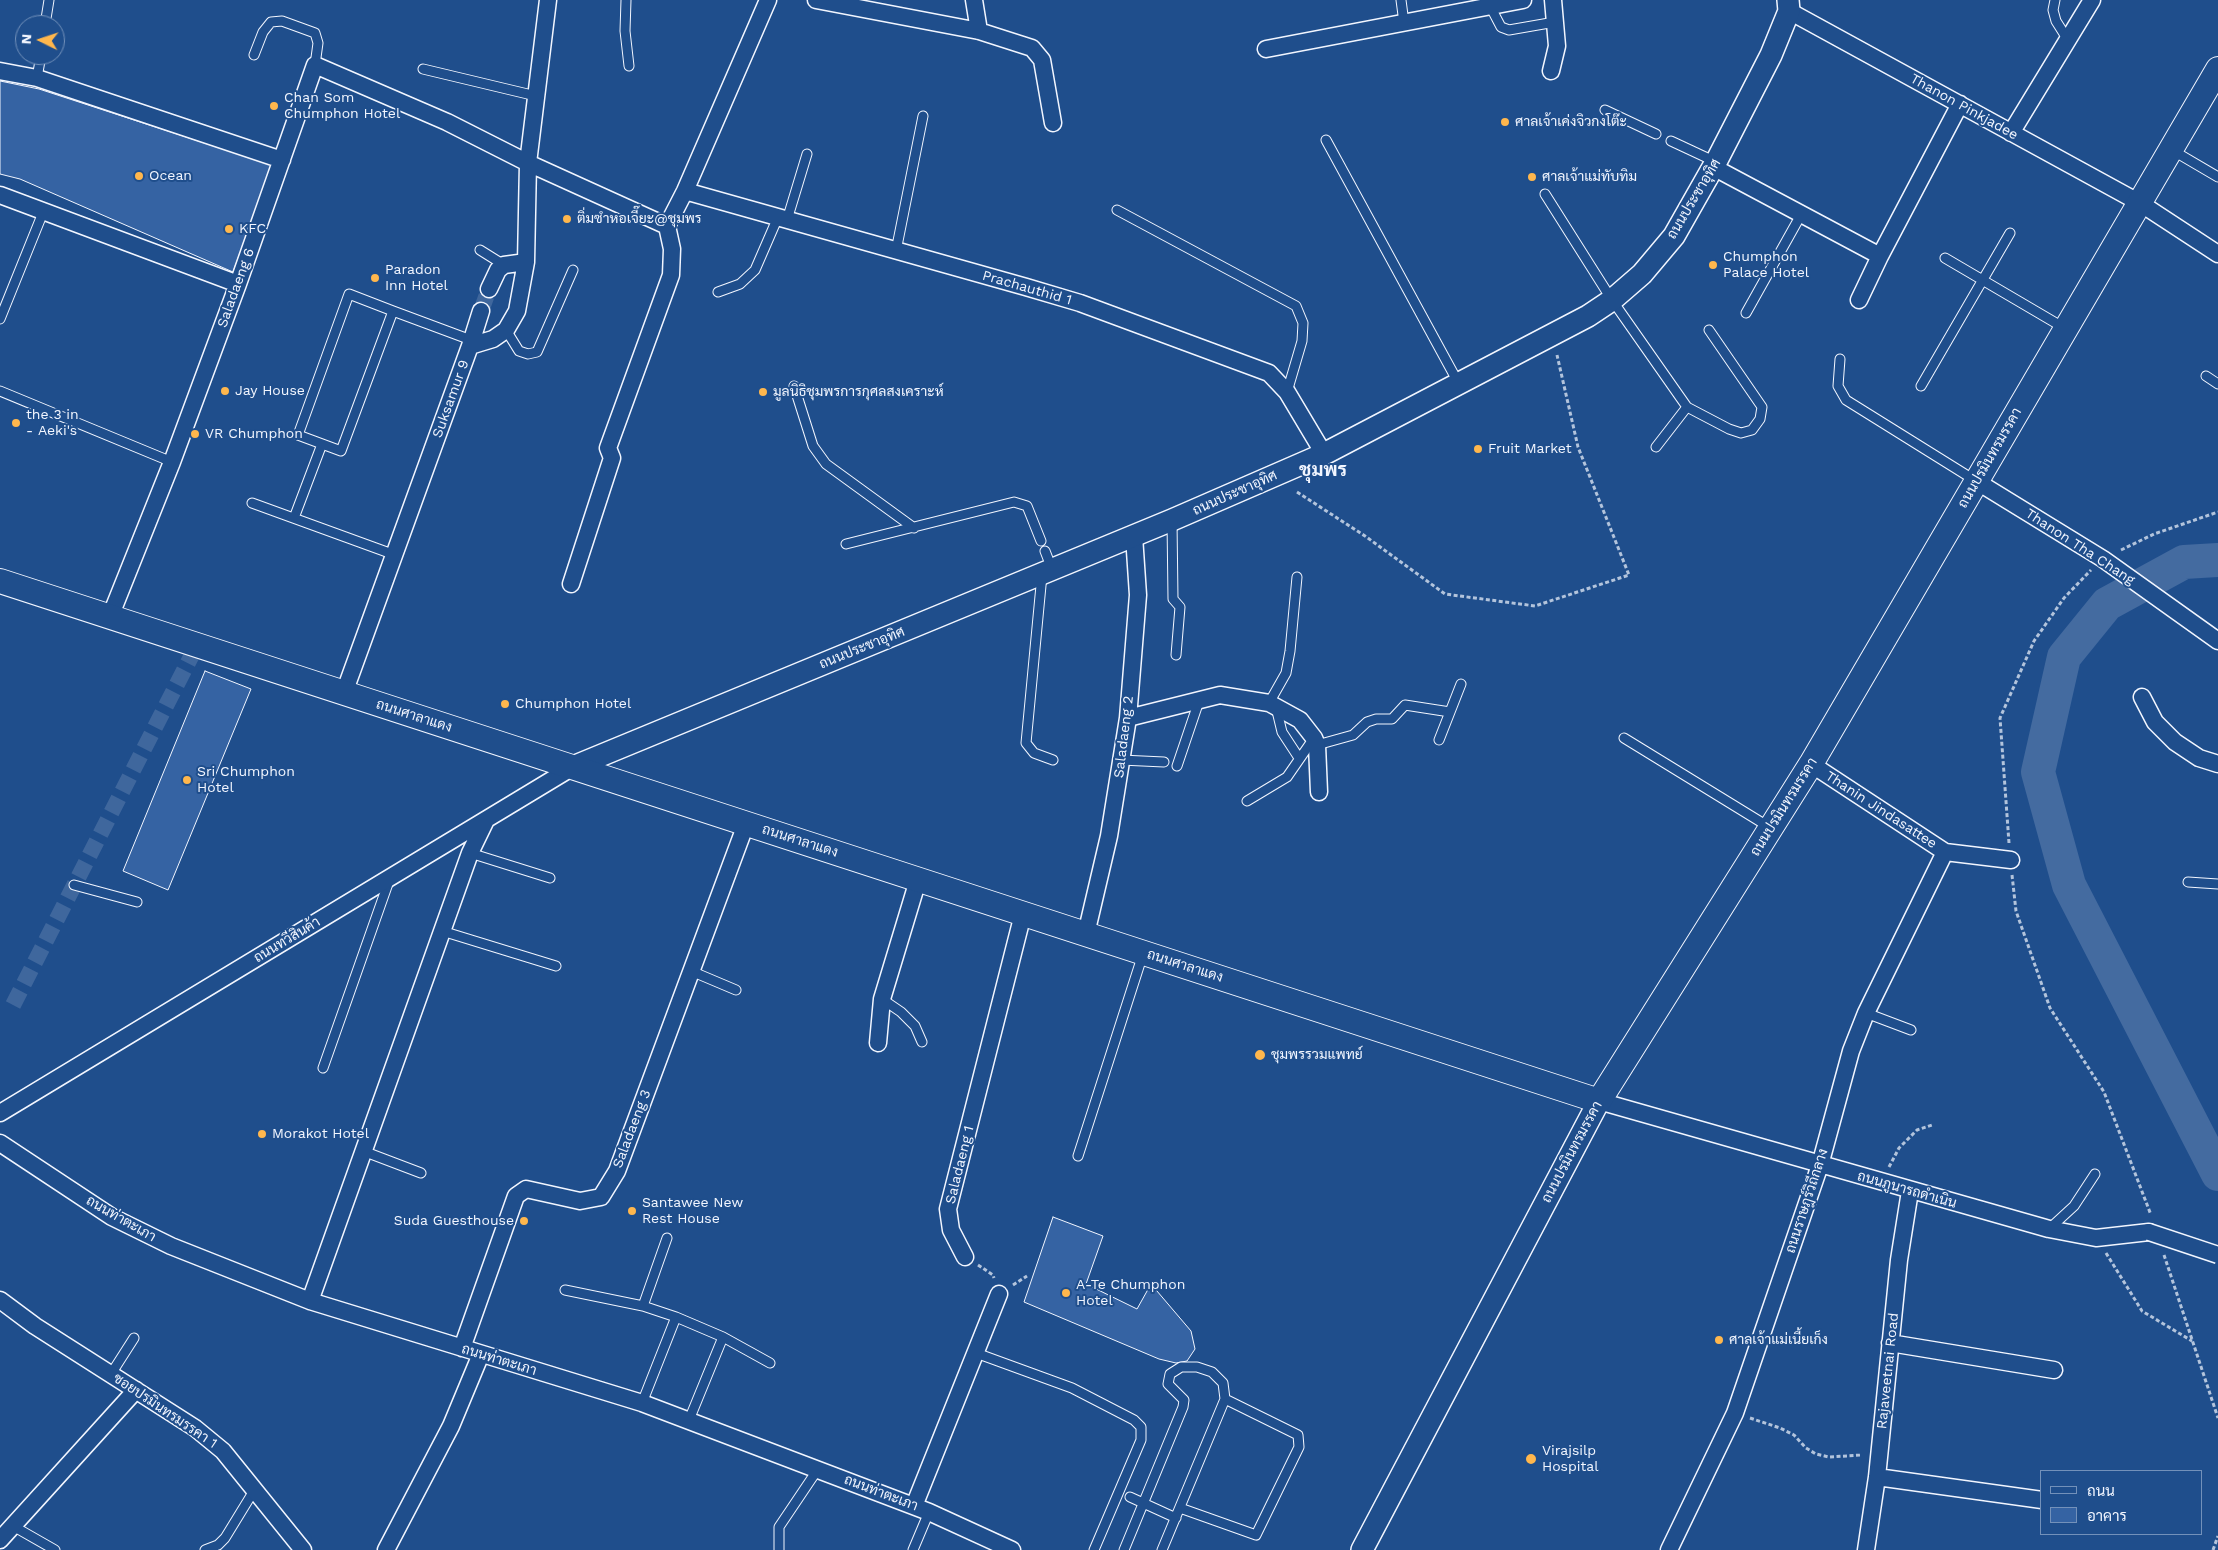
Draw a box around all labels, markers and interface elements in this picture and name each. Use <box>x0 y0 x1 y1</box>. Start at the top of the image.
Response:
north arrow <box>15 15 65 65</box>
text: N <box>18 33 34 45</box>
street label: Thanon Pinkjadee <box>1907 70 2021 144</box>
place label: Chan Som Chumphon Hotel <box>284 90 400 122</box>
marker: Chan Som Chumphon Hotel <box>268 100 280 112</box>
place label: ศาลเจ้าเค่งจิวกงโต๊ะ <box>1515 114 1627 130</box>
marker: ศาลเจ้าเค่งจิวกงโต๊ะ <box>1499 116 1511 128</box>
street label: ถนนประชาอุทิศ <box>1663 156 1725 242</box>
place label: Ocean <box>149 168 192 184</box>
place label: ศาลเจ้าแม่ทับทิม <box>1542 169 1637 185</box>
marker: Ocean <box>133 170 145 182</box>
marker: ศาลเจ้าแม่ทับทิม <box>1526 171 1538 183</box>
place label: ติ่มซำหอเจี๊ยะ@ชุมพร <box>577 211 702 227</box>
marker: ติ่มซำหอเจี๊ยะ@ชุมพร <box>561 213 573 225</box>
place label: KFC <box>239 221 266 237</box>
marker: KFC <box>223 223 235 235</box>
street label: Saladaeng 6 <box>214 246 258 330</box>
place label: Chumphon Palace Hotel <box>1723 249 1809 282</box>
marker: Chumphon Palace Hotel <box>1707 259 1719 271</box>
place label: Paradon Inn Hotel <box>385 262 448 294</box>
street label: Prachauthid 1 <box>980 267 1074 309</box>
marker: Paradon Inn Hotel <box>369 272 381 284</box>
street label: Suksamur 9 <box>429 358 473 440</box>
place label: Jay House <box>235 383 305 399</box>
place label: มูลนิธิชุมพรการกุศลสงเคราะห์ <box>773 384 944 400</box>
marker: Jay House <box>219 385 231 397</box>
marker: มูลนิธิชุมพรการกุศลสงเคราะห์ <box>757 386 769 398</box>
street label: ถนนปรมินทรมรรคา <box>1955 405 2025 511</box>
place label: the 3 in - Aeki's <box>26 407 79 440</box>
marker: the 3 in - Aeki's <box>10 417 22 429</box>
place label: VR Chumphon <box>205 426 303 442</box>
marker: VR Chumphon <box>189 428 201 440</box>
place label: Fruit Market <box>1488 441 1572 457</box>
marker: Fruit Market <box>1472 443 1484 455</box>
district label: ชุมพร <box>1299 459 1347 481</box>
street label: ถนนประชาอุทิศ <box>1190 467 1280 519</box>
street label: Thanon Tha Chang <box>2022 505 2138 589</box>
street label: ถนนประชาอุทิศ <box>817 623 907 673</box>
street label: Saladaeng 2 <box>1111 695 1137 779</box>
street label: ถนนศาลาแดง <box>374 696 454 736</box>
place label: Chumphon Hotel <box>515 696 631 712</box>
marker: Chumphon Hotel <box>499 698 511 710</box>
street label: ถนนปรมินทรมรรคา <box>1747 755 1821 859</box>
place label: Sri Chumphon Hotel <box>197 764 295 796</box>
street label: Thanin Jindasattee <box>1822 768 1940 852</box>
marker: Sri Chumphon Hotel <box>181 774 193 786</box>
street label: ถนนศาลาแดง <box>760 821 840 861</box>
street label: ถนนทวีสินค้า <box>251 914 323 966</box>
street label: ถนนศาลาแดง <box>1145 946 1225 986</box>
place label: ชุมพรรวมแพทย์ <box>1271 1047 1363 1063</box>
marker: ชุมพรรวมแพทย์ <box>1253 1048 1267 1062</box>
street label: Saladaeng 3 <box>609 1087 655 1171</box>
street label: ถนนปรมินทรมรรคา <box>1538 1098 1606 1206</box>
street label: Saladaeng 1 <box>942 1124 978 1206</box>
place label: Morakot Hotel <box>272 1126 369 1142</box>
marker: Morakot Hotel <box>256 1128 268 1140</box>
street label: ถนนราษฎร์วิถีกลาง <box>1782 1147 1832 1255</box>
street label: ถนนภูนารถดำเนิน <box>1855 1168 1959 1212</box>
street label: ถนนท่าตะเภา <box>83 1192 159 1246</box>
place label: Santawee New Rest House <box>642 1195 743 1228</box>
marker: Santawee New Rest House <box>626 1205 638 1217</box>
place label: Suda Guesthouse <box>394 1213 514 1229</box>
marker: Suda Guesthouse <box>518 1215 530 1227</box>
place label: A-Te Chumphon Hotel <box>1076 1277 1185 1310</box>
marker: A-Te Chumphon Hotel <box>1060 1287 1072 1299</box>
street label: Rajaveetnai Road <box>1874 1312 1902 1430</box>
place label: ศาลเจ้าแม่เนี้ยเก็ง <box>1729 1332 1828 1348</box>
marker: ศาลเจ้าแม่เนี้ยเก็ง <box>1713 1334 1725 1346</box>
street label: ถนนท่าตะเภา <box>459 1341 539 1379</box>
street label: ซอยปรมินทรมรรคา 1 <box>110 1370 220 1452</box>
place label: Virajsilp Hospital <box>1542 1443 1599 1475</box>
marker: Virajsilp Hospital <box>1524 1452 1538 1466</box>
legend <box>2040 1470 2203 1535</box>
street label: ถนนท่าตะเภา <box>842 1471 920 1515</box>
text: ถนน <box>2087 1482 2115 1500</box>
text: อาคาร <box>2087 1507 2127 1525</box>

